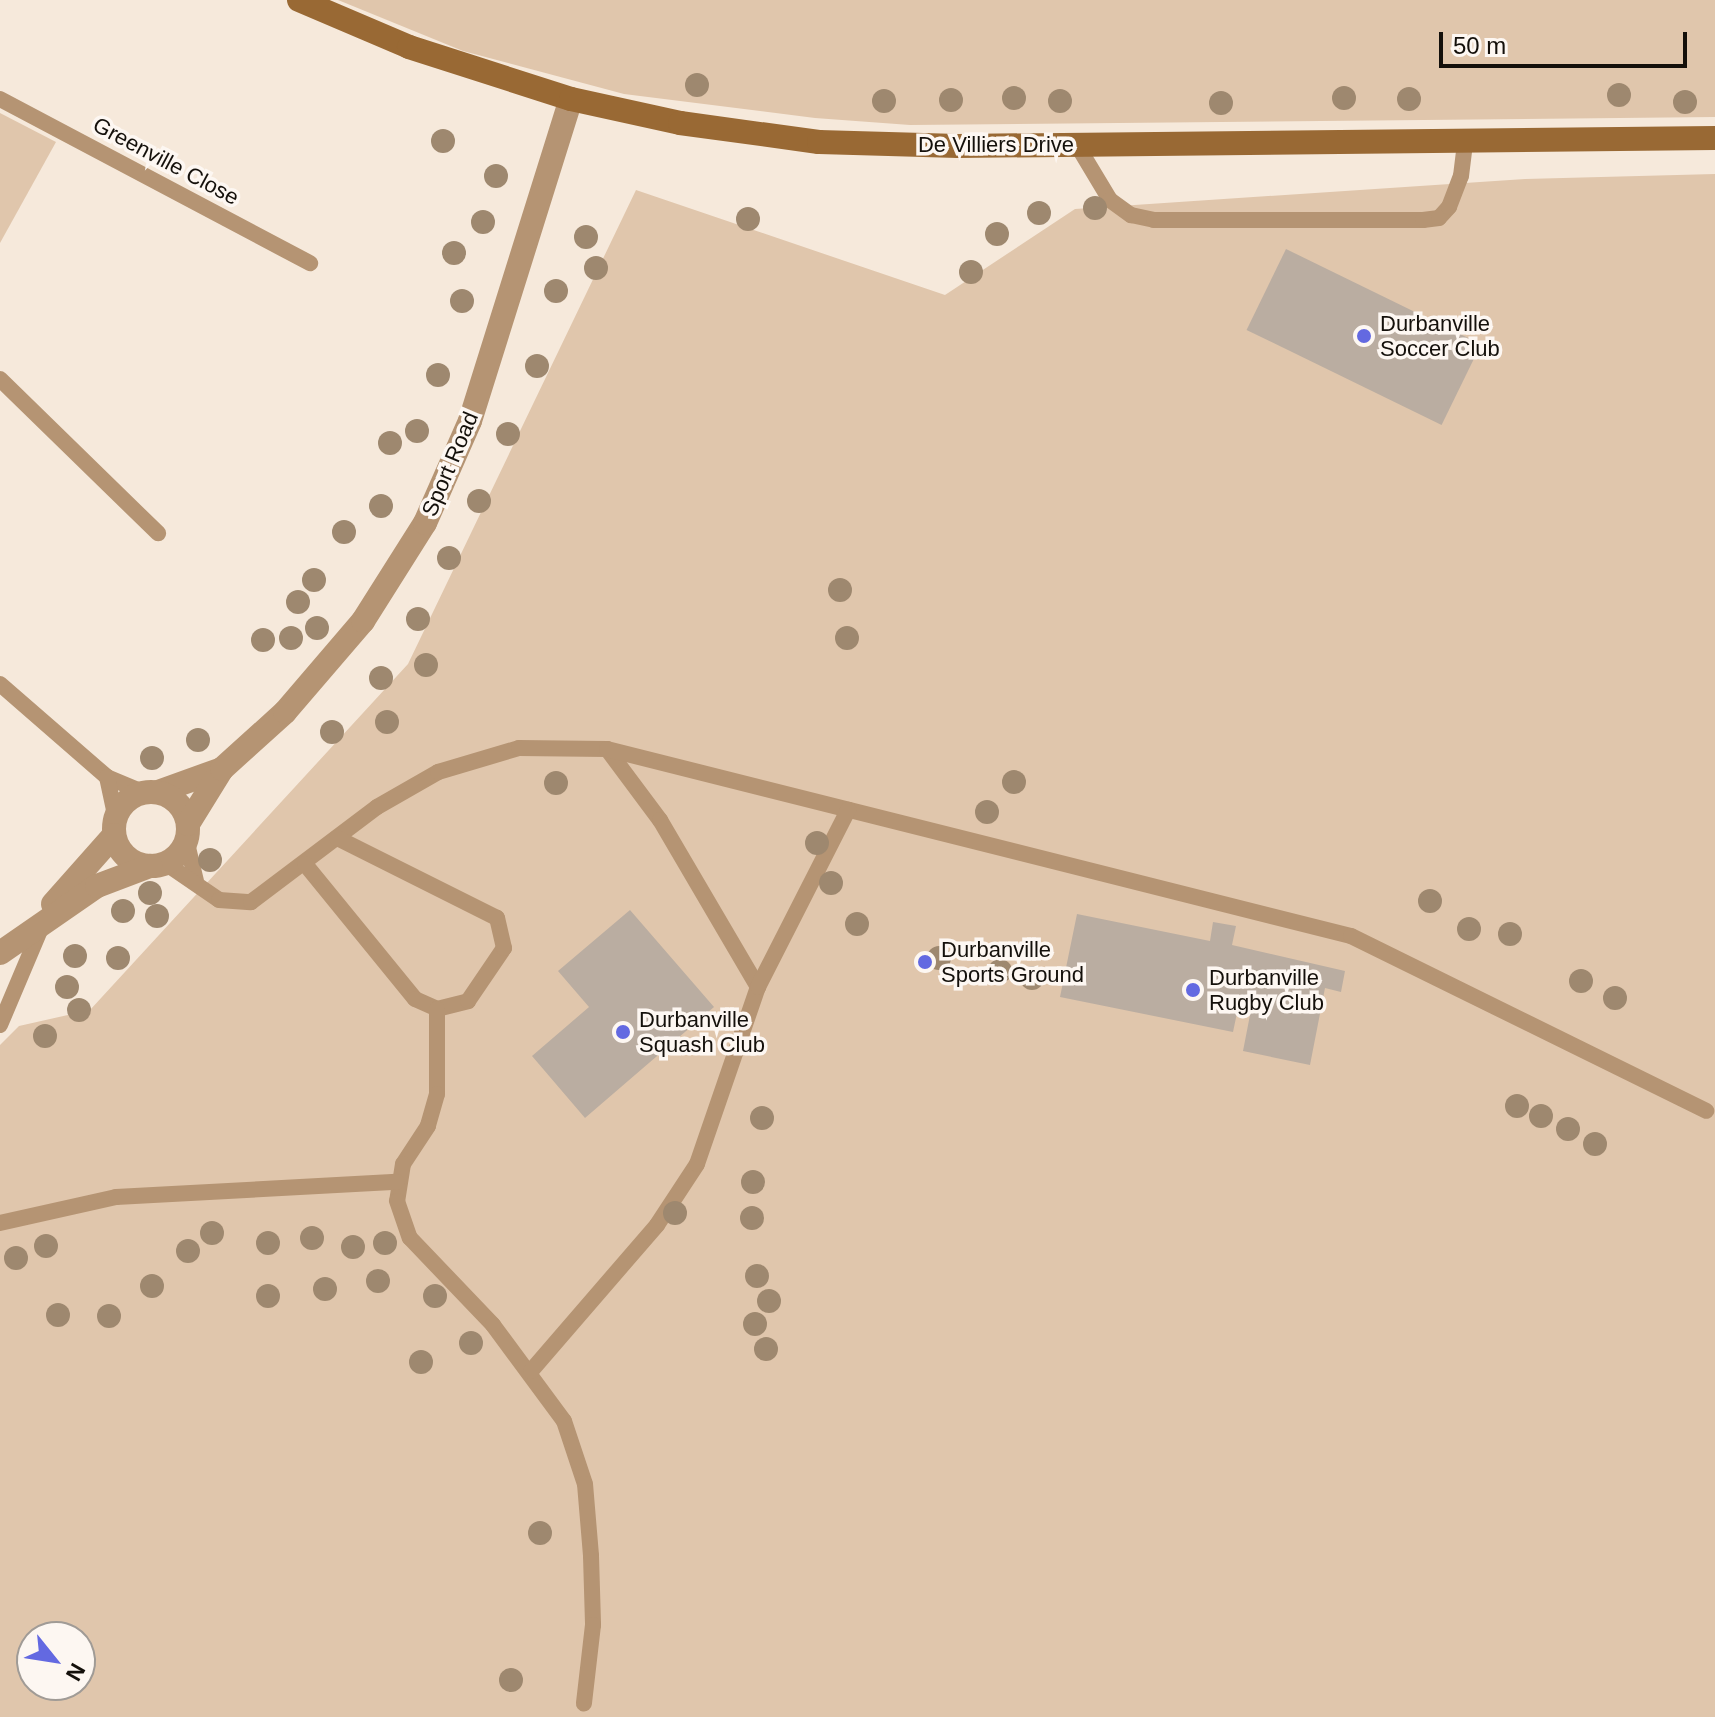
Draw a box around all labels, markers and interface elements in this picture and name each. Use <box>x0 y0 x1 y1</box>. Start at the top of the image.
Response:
scale bar <box>1443 16 1691 66</box>
text: 50 m <box>1453 32 1506 59</box>
street label: Greenville Close <box>89 111 243 211</box>
street label: De Villiers Drive <box>918 132 1074 158</box>
place label: Durbanville Soccer Club <box>1380 310 1500 362</box>
marker: Durbanville Soccer Club <box>1355 327 1373 345</box>
street label: Sport Road <box>416 408 484 520</box>
place label: Durbanville Sports Ground <box>941 936 1084 988</box>
marker: Durbanville Sports Ground <box>916 953 934 971</box>
place label: Durbanville Rugby Club <box>1209 964 1324 1016</box>
marker: Durbanville Rugby Club <box>1184 981 1202 999</box>
place label: Durbanville Squash Club <box>639 1006 765 1058</box>
marker: Durbanville Squash Club <box>614 1023 632 1041</box>
north arrow <box>16 1621 96 1701</box>
text: N <box>61 1659 90 1685</box>

